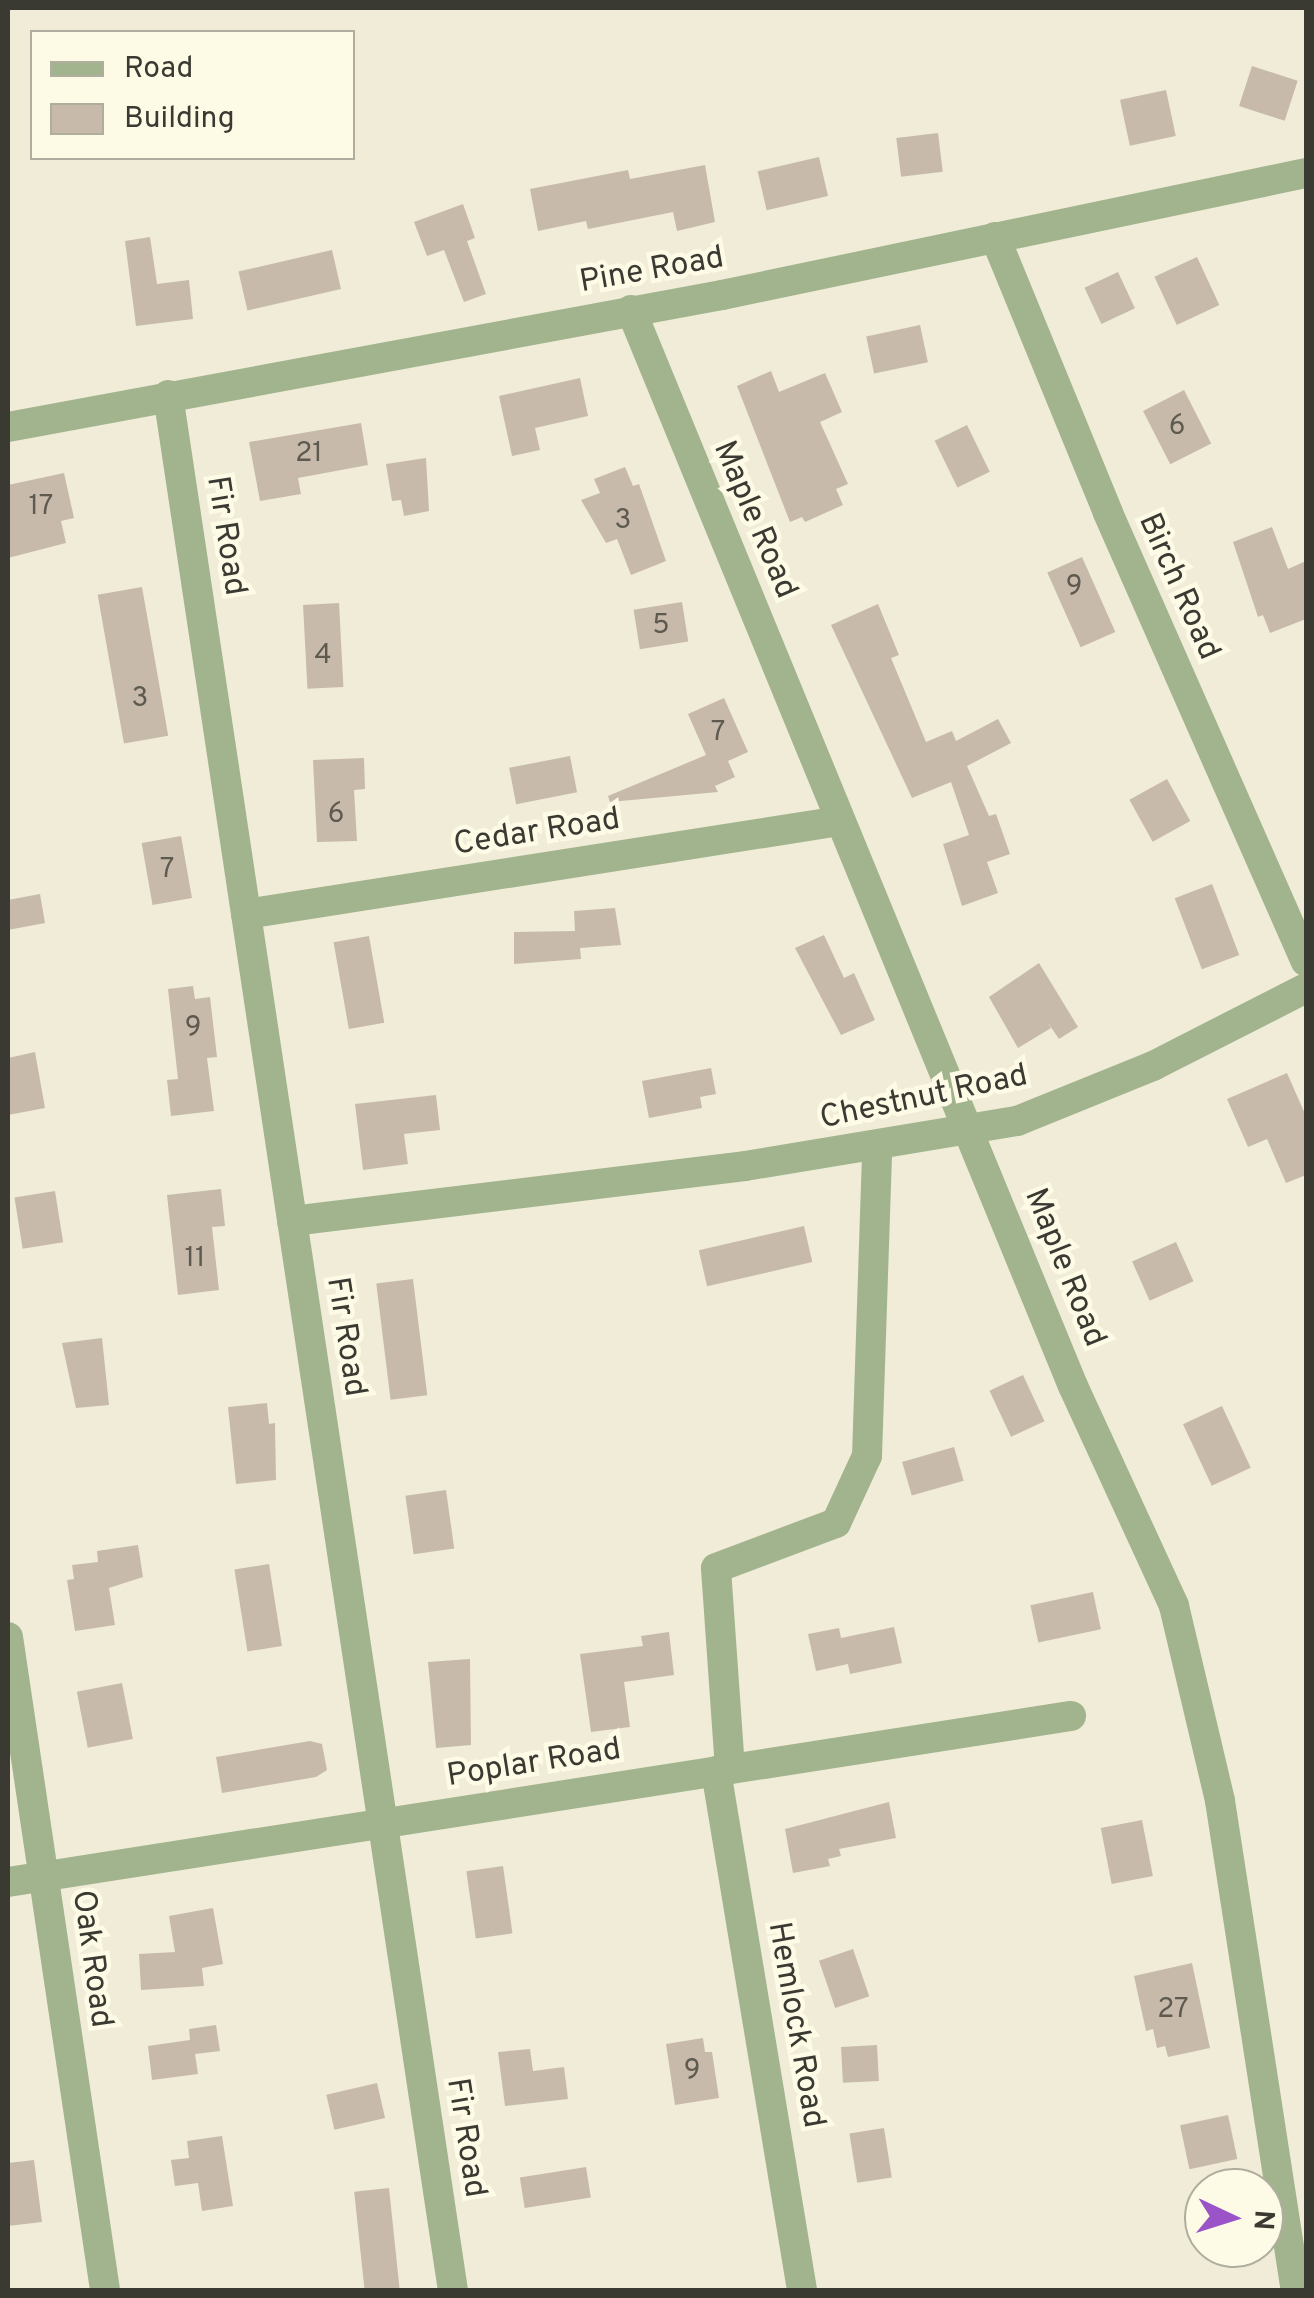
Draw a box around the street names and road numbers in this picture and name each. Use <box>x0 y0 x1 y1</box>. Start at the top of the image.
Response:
street label: Pine Road <box>577 239 727 303</box>
street label: Maple Road <box>704 435 804 605</box>
street label: Fir Road <box>197 474 253 598</box>
street label: Birch Road <box>1129 508 1227 666</box>
street label: Cedar Road <box>451 801 623 865</box>
street label: Chestnut Road <box>817 1057 1031 1139</box>
street label: Maple Road <box>1015 1183 1113 1353</box>
street label: Fir Road <box>317 1275 373 1399</box>
street label: Poplar Road <box>444 1731 624 1797</box>
street label: Oak Road <box>62 1888 120 2030</box>
street label: Hemlock Road <box>758 1919 832 2131</box>
street label: Fir Road <box>437 2076 493 2200</box>

